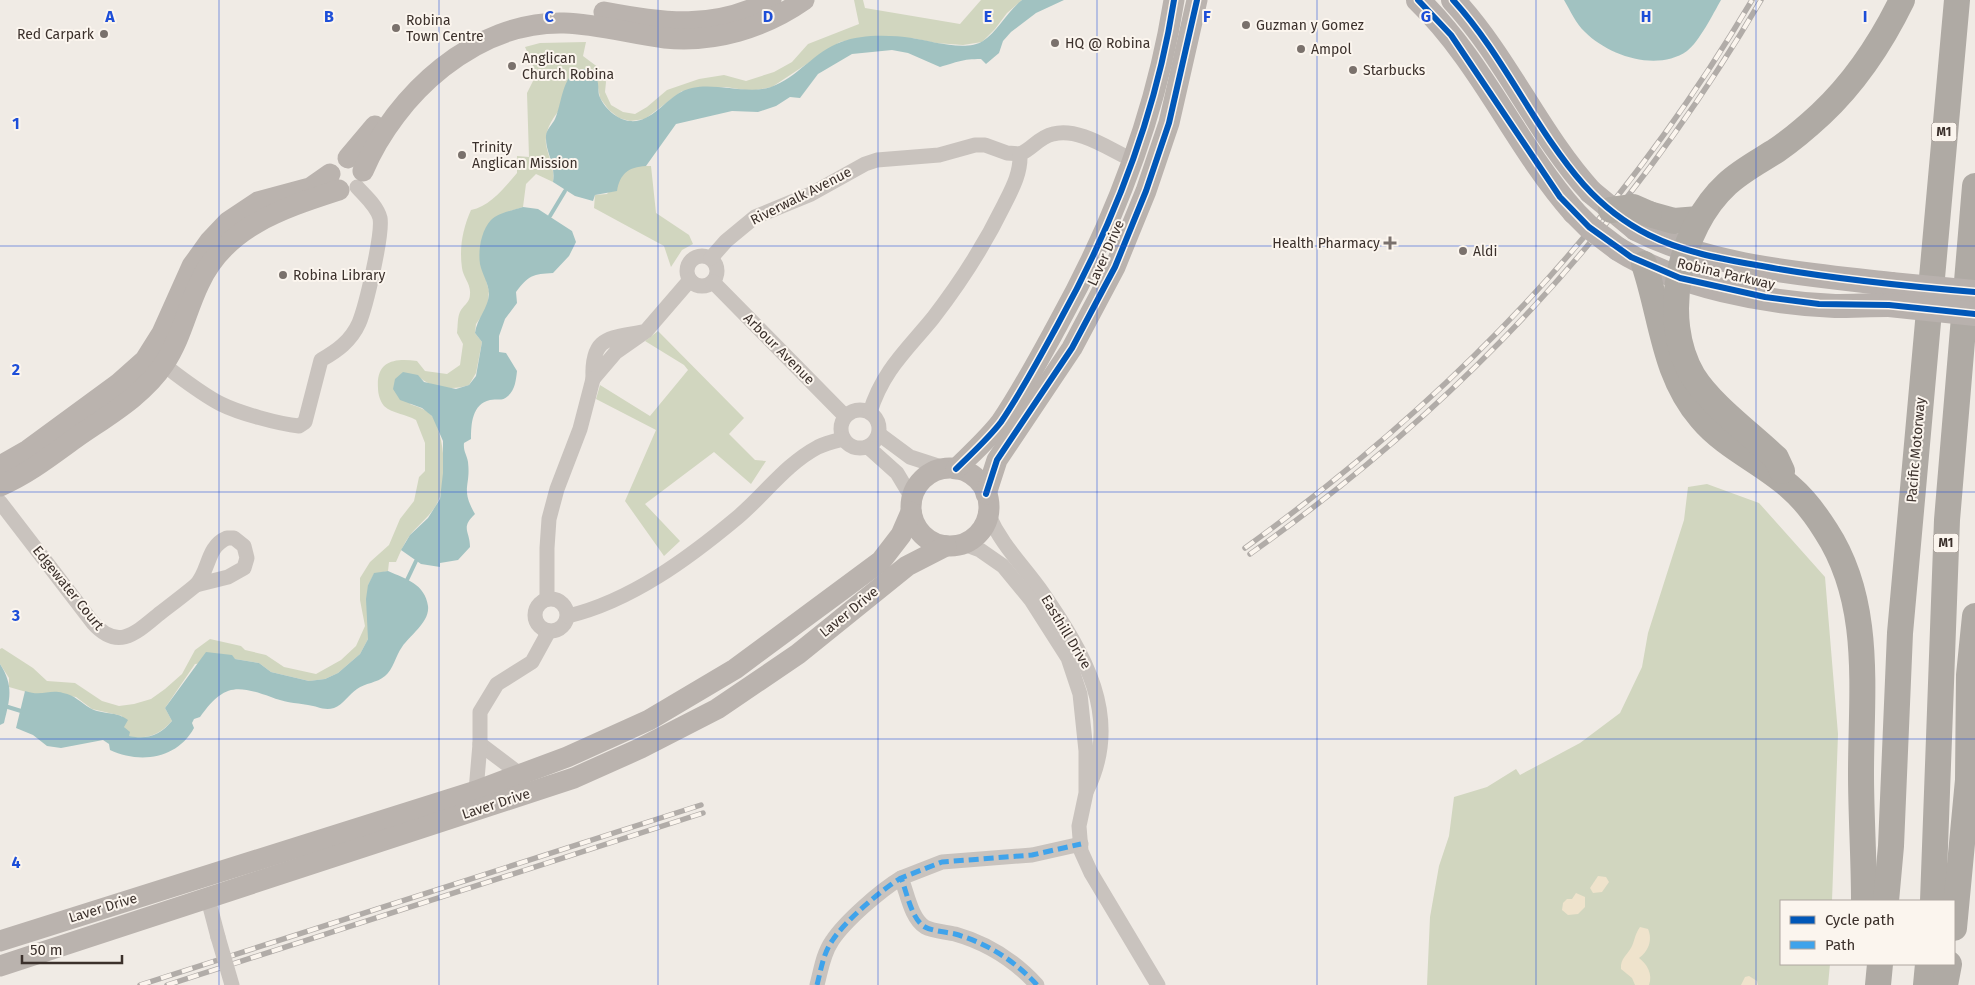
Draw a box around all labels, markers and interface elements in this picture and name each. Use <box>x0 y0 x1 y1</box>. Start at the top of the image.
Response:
text: A <box>104 7 115 26</box>
text: B <box>324 7 334 26</box>
text: C <box>544 7 554 26</box>
text: D <box>763 7 773 26</box>
text: E <box>984 7 992 26</box>
text: F <box>1203 7 1211 26</box>
text: G <box>1421 7 1431 26</box>
text: H <box>1641 7 1651 26</box>
text: I <box>1863 7 1867 26</box>
place label: Robina Town Centre <box>406 12 484 45</box>
place label: Guzman y Gomez <box>1256 17 1364 34</box>
marker: Guzman y Gomez <box>1240 19 1252 31</box>
marker: Robina Town Centre <box>390 22 402 34</box>
place label: Red Carpark <box>17 26 95 43</box>
marker: Red Carpark <box>98 28 110 40</box>
place label: HQ @ Robina <box>1065 35 1150 52</box>
marker: HQ @ Robina <box>1049 37 1061 49</box>
place label: Ampol <box>1311 41 1352 58</box>
marker: Ampol <box>1295 43 1307 55</box>
place label: Anglican Church Robina <box>522 50 614 83</box>
marker: Anglican Church Robina <box>506 60 518 72</box>
place label: Starbucks <box>1363 62 1426 79</box>
marker: Starbucks <box>1347 64 1359 76</box>
text: 1 <box>12 114 20 133</box>
road number: M1 <box>1932 122 1956 142</box>
place label: Trinity Anglican Mission <box>472 139 578 172</box>
marker: Trinity Anglican Mission <box>456 149 468 161</box>
street label: Riverwalk Avenue <box>748 163 854 229</box>
street label: Laver Drive <box>1084 217 1128 289</box>
place label: Health Pharmacy <box>1272 235 1380 252</box>
marker: Health Pharmacy <box>1384 237 1396 249</box>
place label: Aldi <box>1473 243 1497 260</box>
marker: Aldi <box>1457 245 1469 257</box>
street label: Robina Parkway <box>1675 254 1777 294</box>
place label: Robina Library <box>293 267 385 284</box>
marker: Robina Library <box>277 269 289 281</box>
street label: Arbour Avenue <box>740 310 818 388</box>
text: 2 <box>12 360 20 379</box>
street label: Pacific Motorway <box>1903 396 1929 503</box>
road number: M1 <box>1934 534 1958 552</box>
street label: Edgewater Court <box>29 542 108 634</box>
street label: Laver Drive <box>816 583 882 641</box>
street label: Easthill Drive <box>1037 592 1095 672</box>
text: 3 <box>11 606 20 625</box>
street label: Laver Drive <box>460 785 532 823</box>
text: 4 <box>11 853 21 872</box>
street label: Laver Drive <box>67 890 139 926</box>
legend <box>1780 900 1955 965</box>
text: Cycle path <box>1825 911 1895 929</box>
scale bar <box>22 932 122 964</box>
text: Path <box>1825 936 1855 954</box>
text: 50 m <box>30 941 63 959</box>

